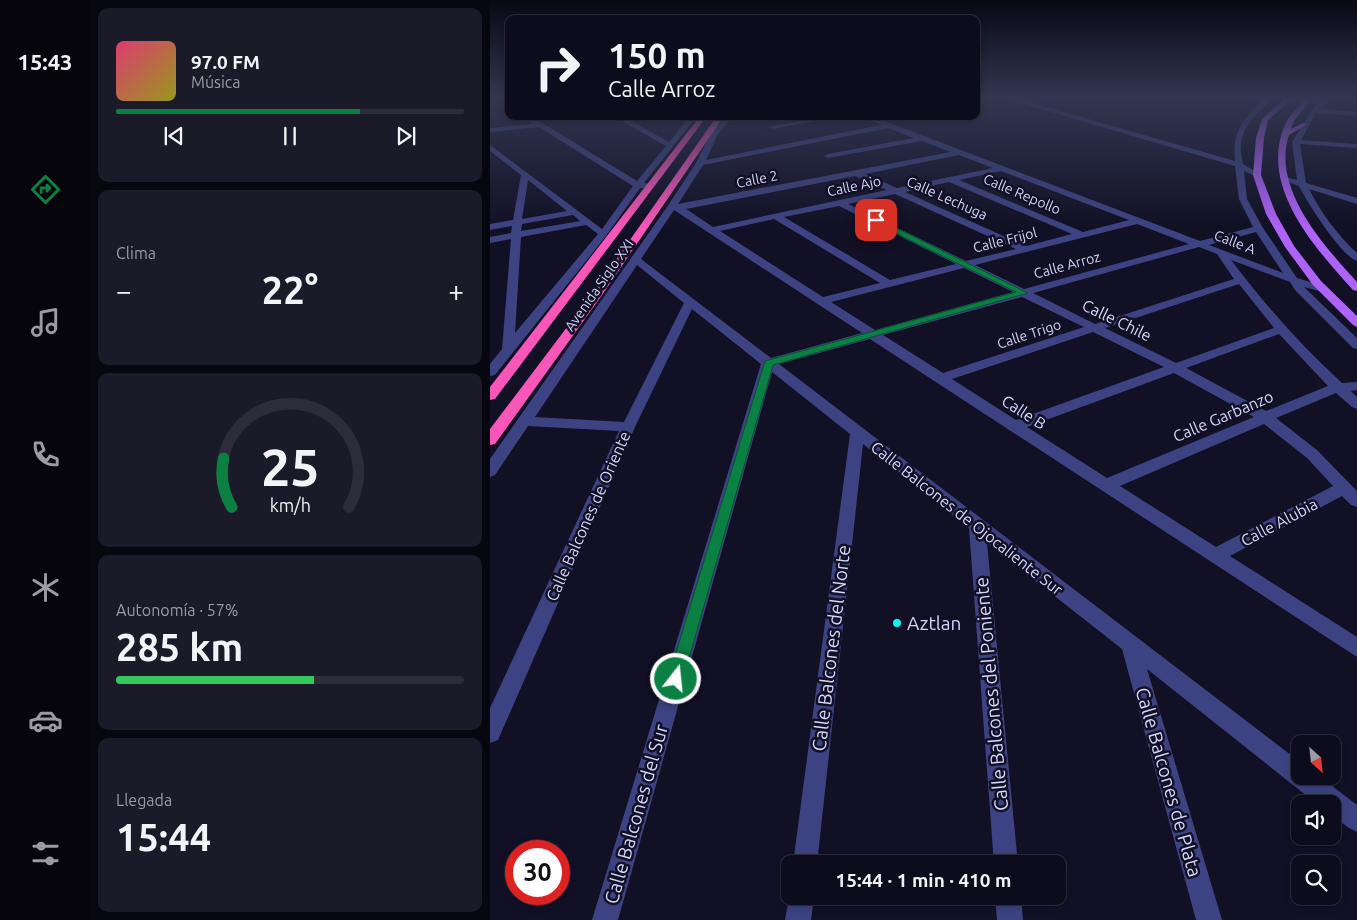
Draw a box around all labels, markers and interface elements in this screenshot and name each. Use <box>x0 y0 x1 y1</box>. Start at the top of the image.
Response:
icon: right <box>525 35 590 100</box>
text: 150 m <box>608 35 706 75</box>
text: 15:43 <box>17 49 73 74</box>
text: 97.0 FM <box>191 51 260 73</box>
text: Música <box>191 73 241 91</box>
text: Calle Arroz <box>608 76 715 101</box>
icon: previous <box>160 122 188 150</box>
icon: pause <box>276 122 304 150</box>
icon: next <box>392 122 420 150</box>
street label: Calle 2 <box>735 167 779 191</box>
street label: Calle Repollo <box>981 171 1063 217</box>
icon: directions <box>28 172 63 207</box>
street label: Calle Ajo <box>826 172 882 200</box>
street label: Calle Lechuga <box>904 173 990 223</box>
pin <box>855 199 897 241</box>
icon: arrive <box>862 206 890 234</box>
street label: Calle Frijol <box>971 224 1039 256</box>
street label: Calle A <box>1212 227 1258 257</box>
street label: Avenida Siglo XXI <box>561 236 637 334</box>
text: Clima <box>116 244 156 262</box>
street label: Calle Arroz <box>1032 248 1102 282</box>
text: 22° <box>262 269 318 311</box>
text: − <box>116 275 132 306</box>
text: + <box>448 275 464 306</box>
street label: Calle Chile <box>1079 296 1155 344</box>
icon: music <box>28 305 63 340</box>
street label: Calle Trigo <box>995 316 1063 352</box>
street label: Calle Garbanzo <box>1170 387 1276 445</box>
street label: Calle B <box>999 391 1049 433</box>
street label: Calle Balcones de Oriente <box>542 428 634 604</box>
icon: phone <box>28 437 63 472</box>
text: 25 <box>261 438 319 496</box>
street label: Calle Balcones de Ojocaliente Sur <box>868 438 1066 598</box>
street label: Calle Alubia <box>1238 494 1320 550</box>
text: km/h <box>269 495 311 515</box>
street label: Calle Balcones del Norte <box>807 544 855 752</box>
icon: climate <box>28 570 63 605</box>
street label: Calle Balcones del Poniente <box>970 576 1012 812</box>
text: Autonomía · 57% <box>116 601 238 619</box>
place label: Aztlan <box>907 612 961 634</box>
marker: Aztlan <box>891 617 903 629</box>
text: 285 km <box>116 626 243 668</box>
position arrow <box>649 652 701 704</box>
street label: Calle Balcones de Plata <box>1131 685 1207 879</box>
icon: car <box>28 703 63 738</box>
street label: Calle Balcones del Sur <box>600 722 672 906</box>
north arrow <box>1291 735 1341 785</box>
map controls <box>1291 735 1341 905</box>
text: Llegada <box>116 791 172 809</box>
button: sound <box>1291 795 1341 845</box>
text: 15:44 <box>116 816 211 858</box>
icon: filters <box>28 836 63 871</box>
speed limit sign: 30 <box>505 840 570 905</box>
button: search <box>1291 855 1341 905</box>
text: 15:44 · 1 min · 410 m <box>836 869 1011 891</box>

